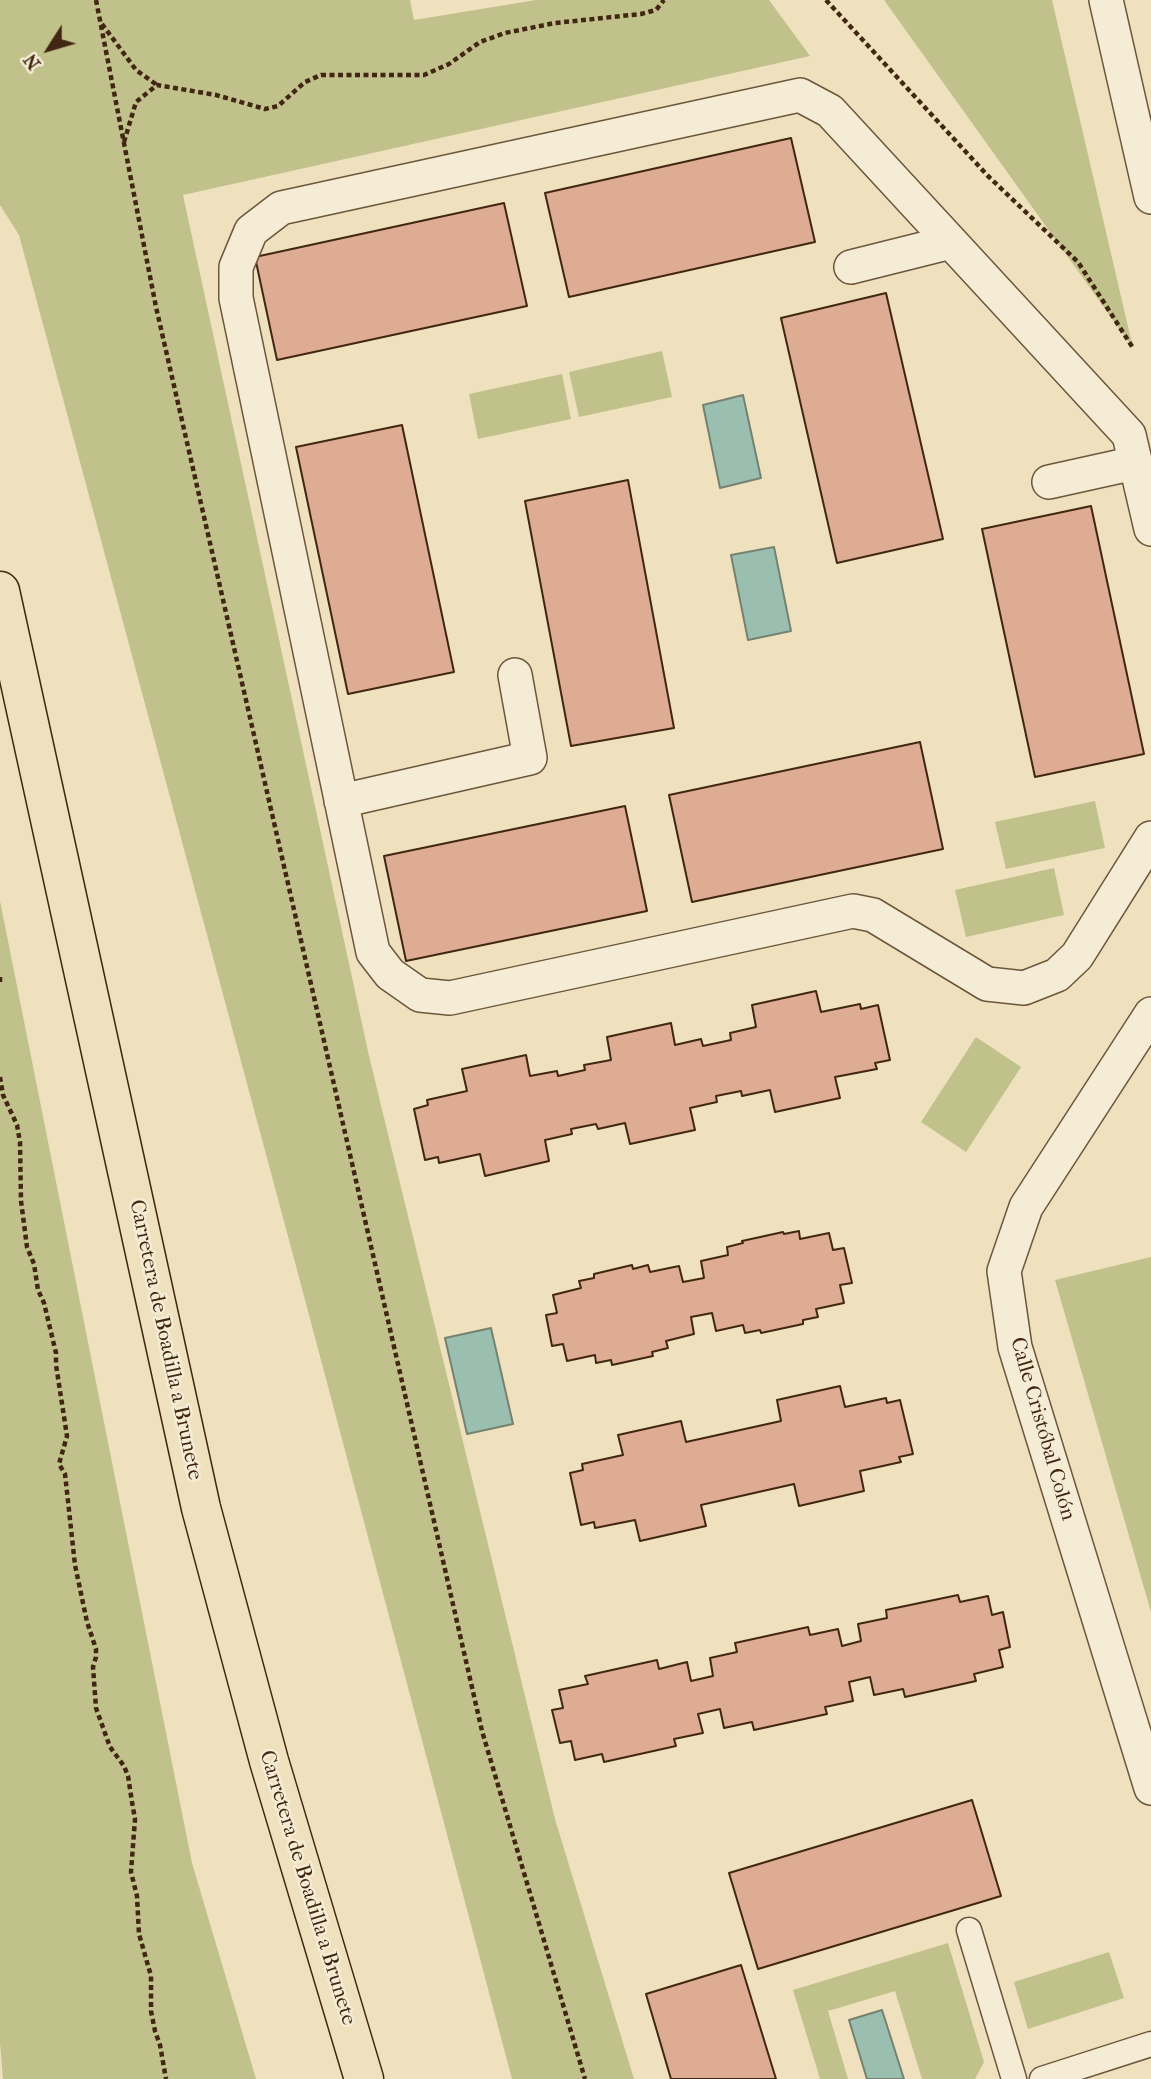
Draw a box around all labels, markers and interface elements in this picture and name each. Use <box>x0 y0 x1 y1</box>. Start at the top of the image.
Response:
north arrow <box>14 14 84 84</box>
text: N <box>19 49 45 74</box>
street label: Carretera de Boadilla a Brunete <box>123 1198 207 1482</box>
street label: Calle Cristóbal Colón <box>1004 1335 1080 1523</box>
street label: Carretera de Boadilla a Brunete <box>253 1748 361 2028</box>

